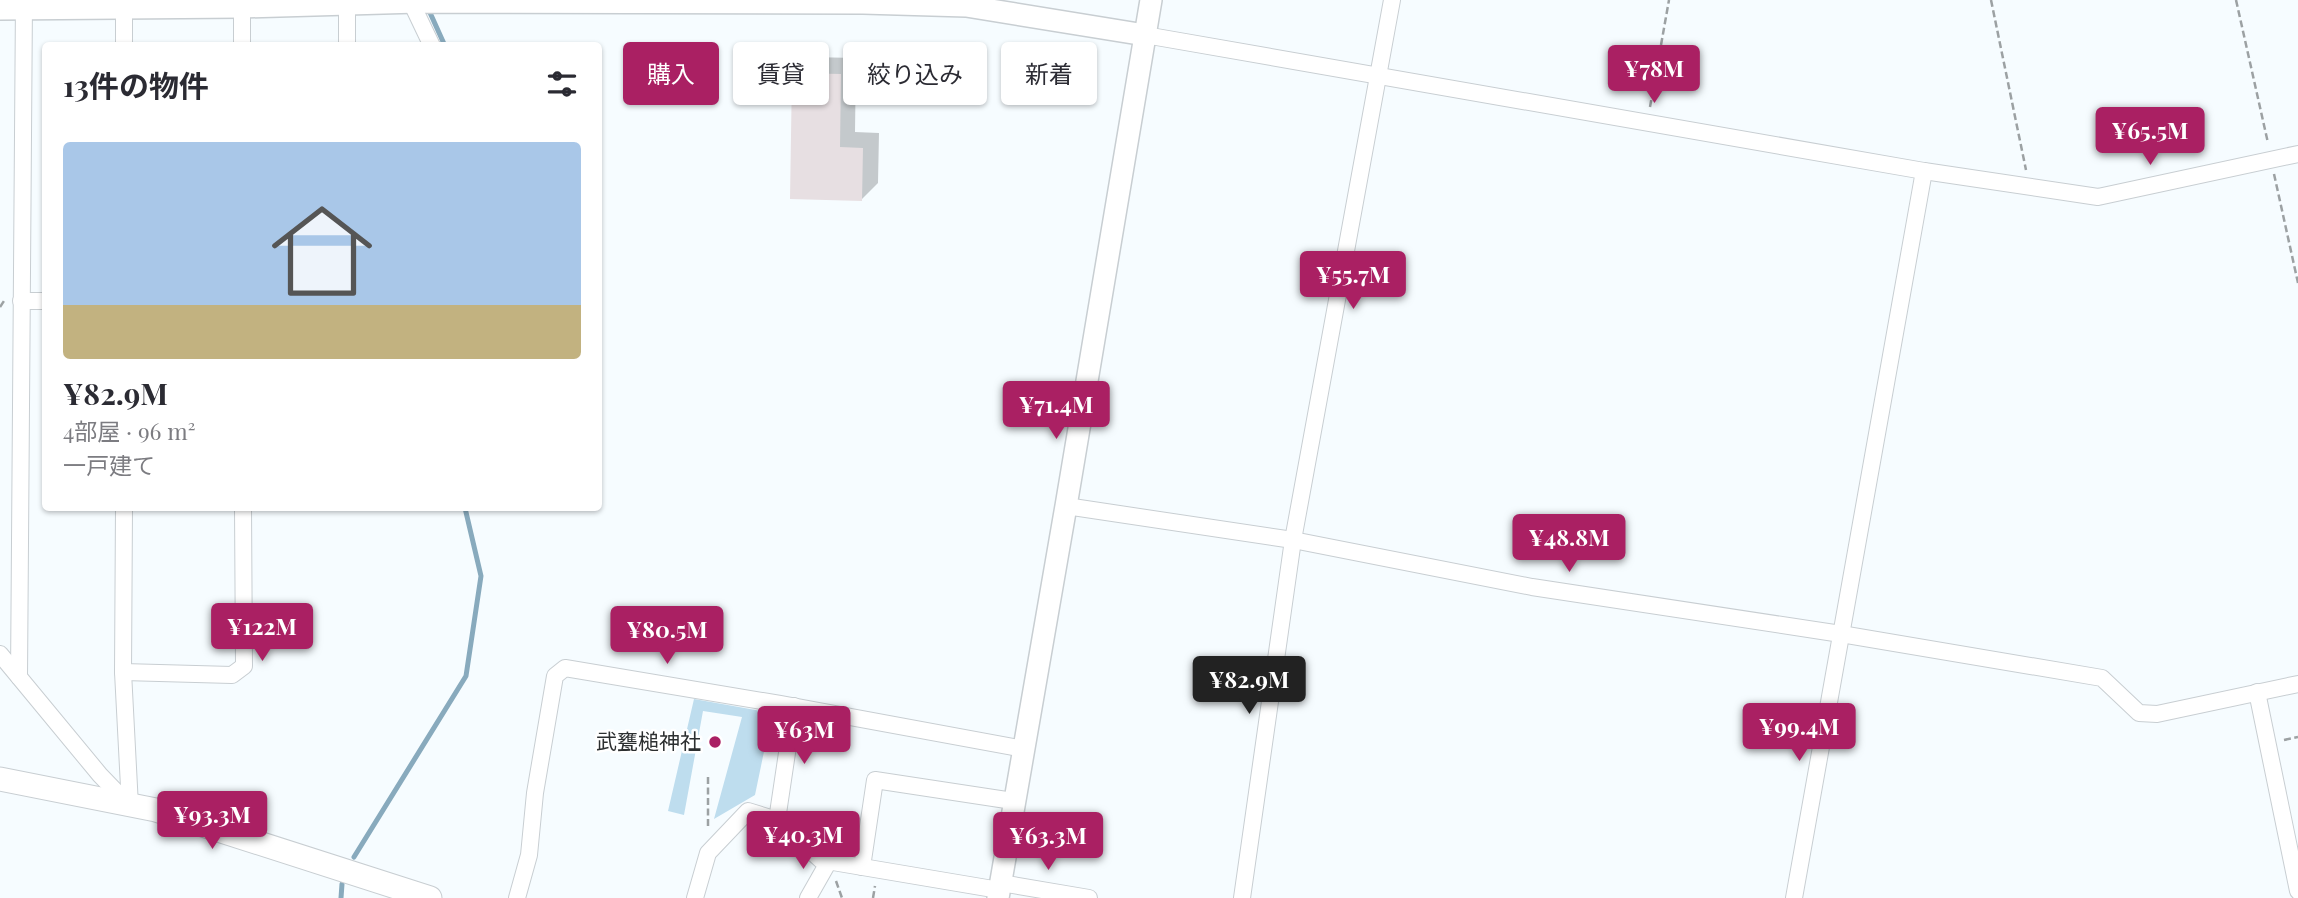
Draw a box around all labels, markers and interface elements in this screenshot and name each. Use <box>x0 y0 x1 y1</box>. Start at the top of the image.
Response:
chip: 購入 <box>623 42 719 105</box>
chip: 賃貸 <box>733 42 829 105</box>
chip: 絞り込み <box>843 42 987 105</box>
chip: 新着 <box>1001 42 1097 105</box>
pin: ¥78M <box>1613 46 1695 105</box>
text: ¥78M <box>1624 52 1684 83</box>
text: 13件の物件 <box>63 65 209 105</box>
icon: filters <box>543 65 581 103</box>
pin: ¥65.5M <box>2093 108 2207 167</box>
text: ¥65.5M <box>2112 114 2188 145</box>
icon: home <box>259 188 385 314</box>
pin: ¥55.7M <box>1296 252 1410 311</box>
text: ¥55.7M <box>1316 258 1390 289</box>
text: ¥82.9M <box>63 373 168 413</box>
pin: ¥71.4M <box>999 382 1113 441</box>
text: ¥71.4M <box>1019 388 1093 419</box>
text: 4部屋 · 96 m² <box>63 415 195 446</box>
text: 一戸建て <box>63 449 155 480</box>
pin: ¥48.8M <box>1512 514 1626 574</box>
text: ¥48.8M <box>1528 521 1610 552</box>
pin: ¥122M <box>213 604 311 663</box>
pin: ¥80.5M <box>610 606 724 666</box>
text: ¥122M <box>227 610 297 641</box>
text: ¥80.5M <box>626 613 708 644</box>
pin: ¥82.9M <box>1192 656 1306 716</box>
text: ¥82.9M <box>1209 663 1289 694</box>
pin: ¥99.4M <box>1742 704 1856 763</box>
pin: ¥63M <box>763 706 845 766</box>
text: ¥99.4M <box>1759 710 1839 741</box>
text: ¥63M <box>773 713 835 744</box>
place label: 武甕槌神社 <box>596 726 701 754</box>
marker: 武甕槌神社 <box>707 734 723 750</box>
pin: ¥93.3M <box>155 792 269 851</box>
text: ¥93.3M <box>173 798 251 829</box>
pin: ¥40.3M <box>746 812 860 871</box>
pin: ¥63.3M <box>991 812 1105 872</box>
text: ¥40.3M <box>763 818 843 849</box>
text: ¥63.3M <box>1009 819 1087 850</box>

